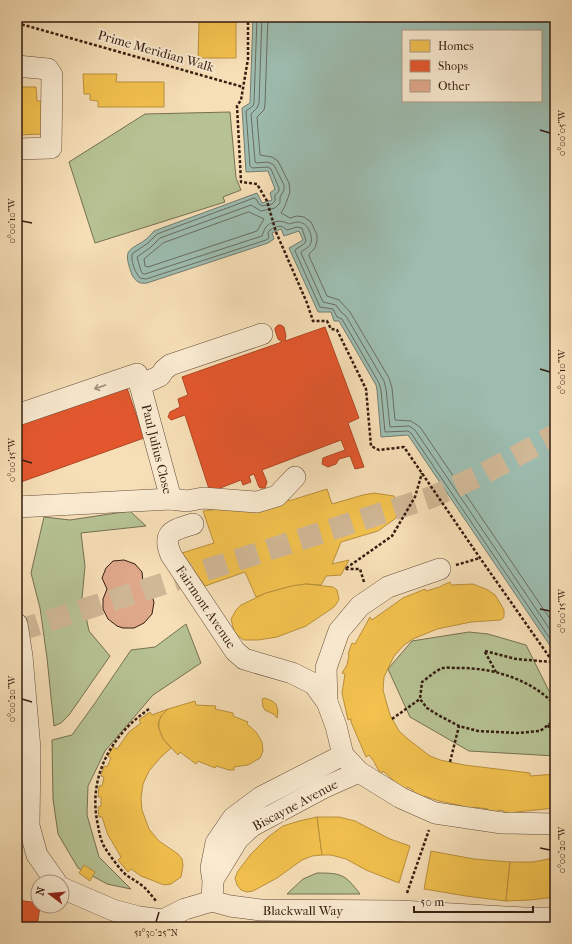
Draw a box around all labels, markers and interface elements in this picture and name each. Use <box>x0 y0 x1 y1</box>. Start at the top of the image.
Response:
street label: Prime Meridian Walk <box>96 27 216 75</box>
legend <box>402 30 542 102</box>
text: Homes <box>438 39 474 53</box>
text: Shops <box>438 59 468 73</box>
text: Other <box>438 79 470 93</box>
text: 0°00'05"W <box>556 109 568 156</box>
text: 0°00'10"W <box>6 197 18 244</box>
text: 0°00'10"W <box>556 348 568 395</box>
one-way arrow <box>94 384 107 391</box>
street label: Paul Julius Close <box>139 403 176 496</box>
text: 0°00'15"W <box>6 437 18 482</box>
street label: Fairmont Avenue <box>173 563 239 652</box>
text: 0°00'15"W <box>556 588 568 633</box>
text: 0°00'20"W <box>6 674 18 722</box>
street label: Biscayne Avenue <box>250 776 341 834</box>
text: 0°00'20"W <box>556 825 568 873</box>
north arrow <box>30 874 70 914</box>
text: N <box>33 885 48 897</box>
scale bar <box>414 888 533 914</box>
text: 50 m <box>420 895 444 909</box>
street label: Blackwall Way <box>263 903 344 918</box>
text: 51°30'25"N <box>134 927 179 939</box>

